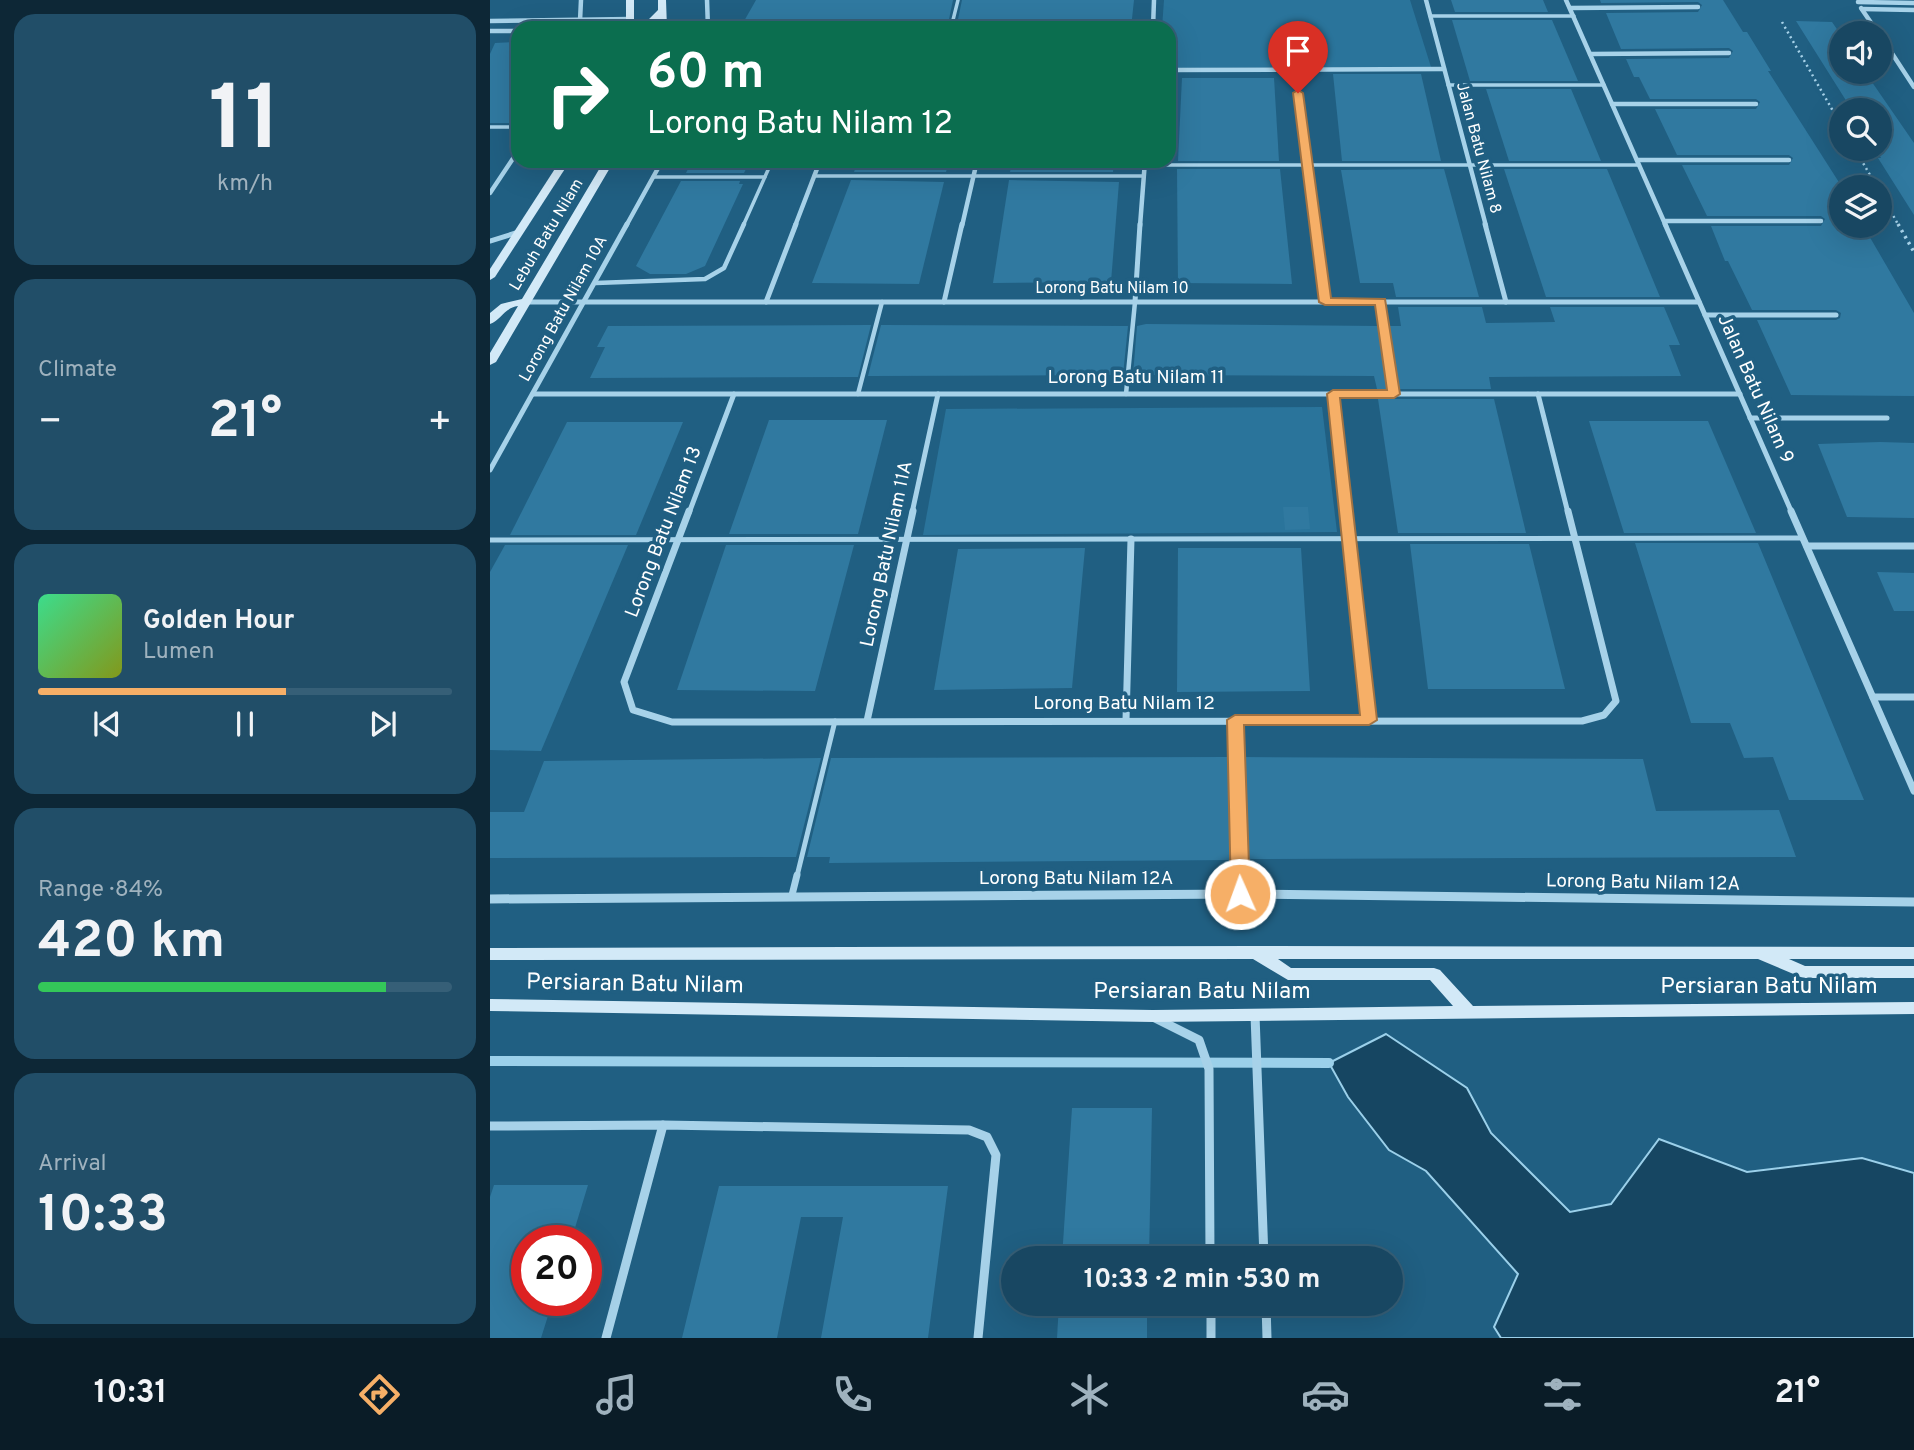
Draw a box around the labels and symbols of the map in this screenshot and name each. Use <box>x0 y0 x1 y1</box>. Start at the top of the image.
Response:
pin <box>1268 21 1328 93</box>
street label: Jalan Batu Nilam 8 <box>1451 80 1505 216</box>
street label: Lebuh Batu Nilam <box>506 175 588 295</box>
street label: Lorong Batu Nilam 10A <box>516 232 613 386</box>
street label: Lorong Batu Nilam 10 <box>1035 279 1189 299</box>
street label: Jalan Batu Nilam 9 <box>1711 311 1799 467</box>
street label: Lorong Batu Nilam 11 <box>1047 366 1225 390</box>
street label: Lorong Batu Nilam 13 <box>620 443 708 621</box>
street label: Lorong Batu Nilam 11A <box>856 459 918 649</box>
street label: Lorong Batu Nilam 12 <box>1033 692 1215 716</box>
position arrow <box>1203 857 1277 931</box>
street label: Lorong Batu Nilam 12A <box>979 867 1173 891</box>
street label: Lorong Batu Nilam 12A <box>1546 869 1740 897</box>
street label: Persiaran Batu Nilam <box>526 969 744 1001</box>
street label: Persiaran Batu Nilam <box>1660 973 1878 1002</box>
street label: Persiaran Batu Nilam <box>1093 978 1311 1007</box>
speed limit sign: 20 <box>511 1225 602 1316</box>

